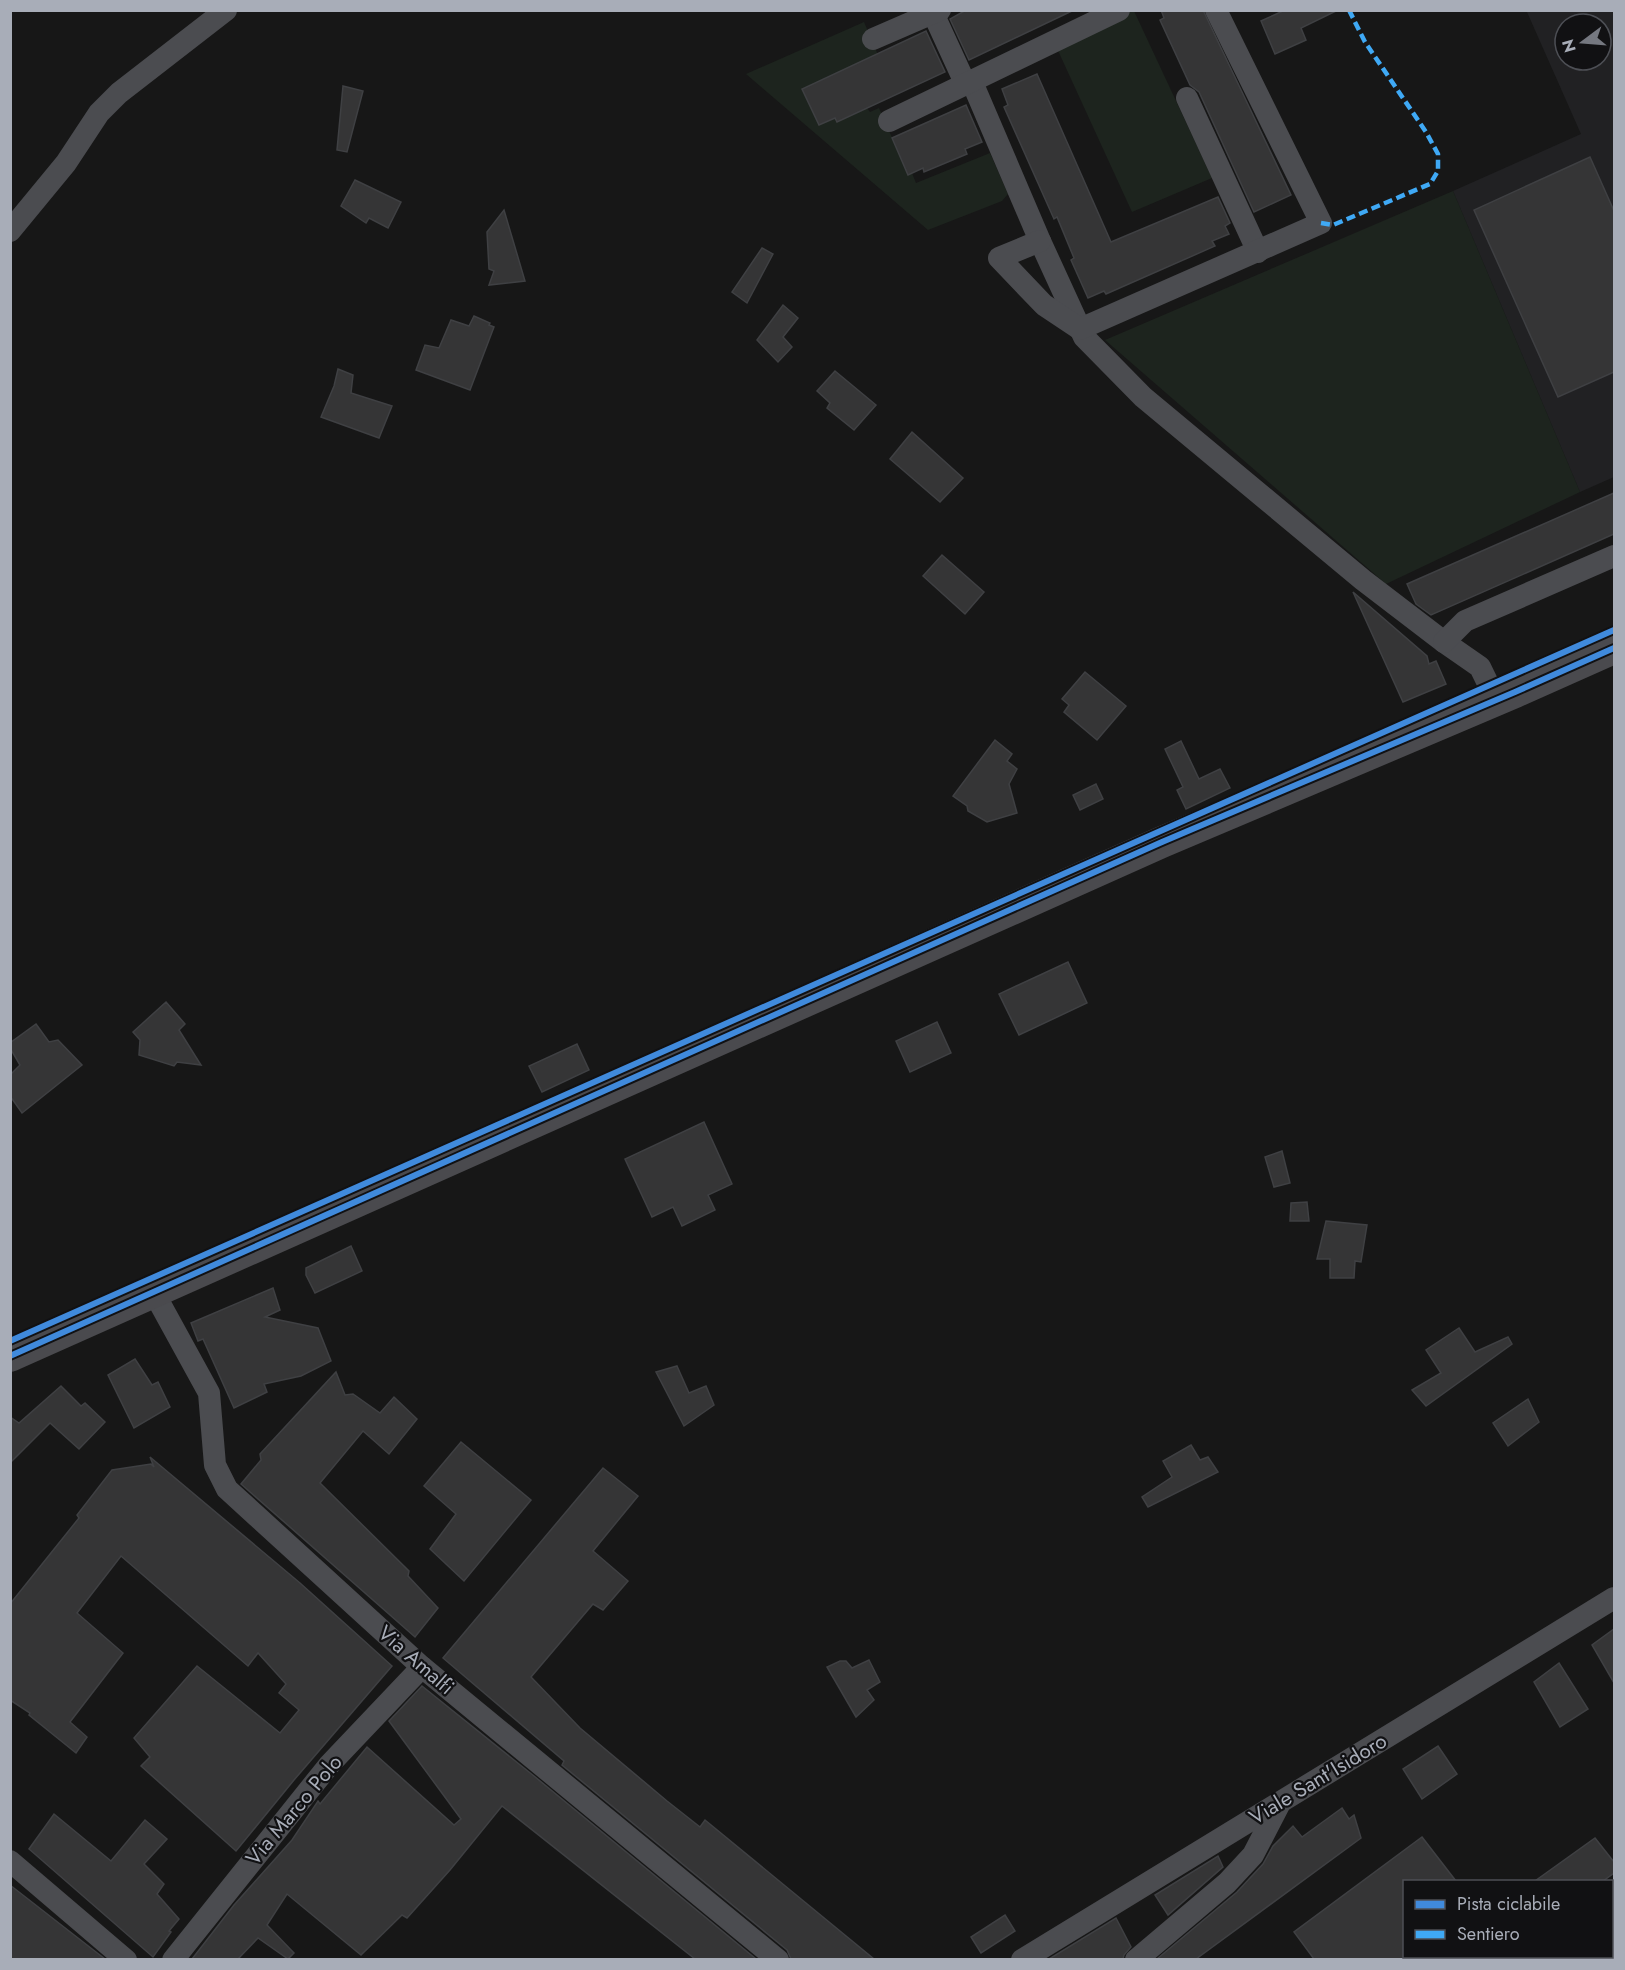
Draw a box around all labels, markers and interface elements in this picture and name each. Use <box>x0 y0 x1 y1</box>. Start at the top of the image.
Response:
north arrow <box>1553 12 1613 72</box>
text: N <box>1556 37 1582 55</box>
street label: Via Amalfi <box>371 1618 461 1702</box>
street label: Viale Sant'Isidoro <box>1243 1726 1393 1832</box>
street label: Via Marco Polo <box>239 1748 349 1872</box>
legend <box>1403 1880 1613 1958</box>
text: Pista ciclabile <box>1457 1891 1560 1917</box>
text: Sentiero <box>1457 1921 1520 1947</box>

